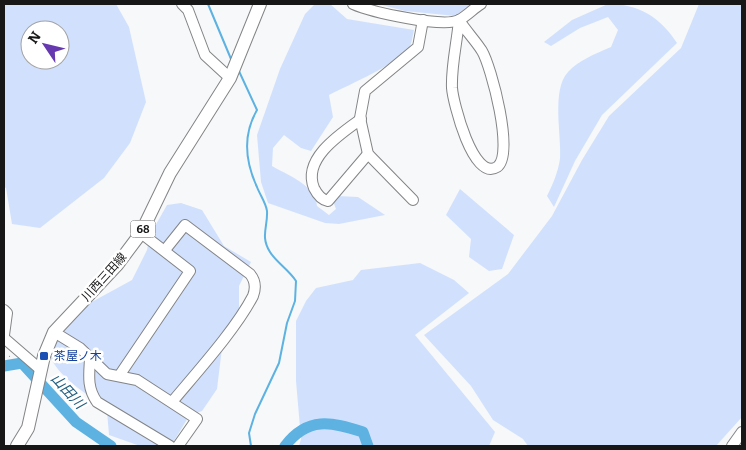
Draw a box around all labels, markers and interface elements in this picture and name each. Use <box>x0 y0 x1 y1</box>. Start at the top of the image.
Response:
north arrow <box>20 20 70 70</box>
text: N <box>25 28 45 47</box>
road number: 68 <box>130 220 156 238</box>
street label: 川西三田線 <box>79 250 129 304</box>
place label: 茶屋ノ木 <box>54 349 102 363</box>
marker: 茶屋ノ木 <box>38 350 50 362</box>
water label: 山田川 <box>47 370 90 414</box>

